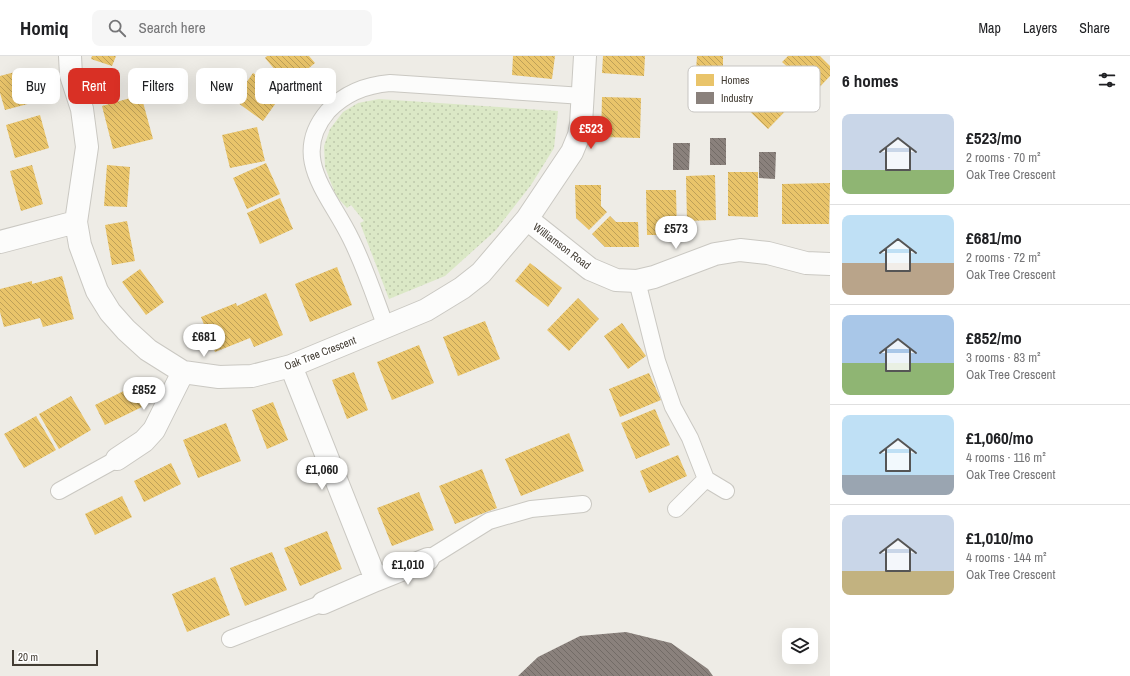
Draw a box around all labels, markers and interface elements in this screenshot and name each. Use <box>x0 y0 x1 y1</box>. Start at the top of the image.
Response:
search box <box>92 10 372 46</box>
text: Homiq <box>20 15 68 41</box>
icon: search <box>106 17 128 39</box>
text: Search here <box>138 17 206 38</box>
text: Map <box>979 19 1001 37</box>
text: Layers <box>1023 19 1057 37</box>
text: Share <box>1079 19 1110 37</box>
legend <box>688 66 820 112</box>
chip: Buy <box>12 68 60 104</box>
chip: Rent <box>68 68 120 104</box>
chip: Filters <box>128 68 188 104</box>
chip: New <box>196 68 247 104</box>
chip: Apartment <box>255 68 336 104</box>
text: 6 homes <box>842 69 899 92</box>
icon: filters <box>1096 69 1118 91</box>
text: Homes <box>721 73 750 87</box>
text: Industry <box>721 91 754 105</box>
pin: £523 <box>567 116 615 150</box>
text: £523 <box>579 120 603 137</box>
text: £523/mo <box>966 126 1022 149</box>
icon: home <box>874 130 922 178</box>
text: 2 rooms · 70 m² <box>966 149 1041 166</box>
text: Oak Tree Crescent <box>966 166 1055 183</box>
pin: £573 <box>652 216 700 250</box>
street label: Williamson Road <box>530 220 594 272</box>
text: £573 <box>664 220 688 237</box>
text: £681/mo <box>966 226 1022 249</box>
icon: home <box>874 231 922 279</box>
text: 2 rooms · 72 m² <box>966 249 1041 266</box>
text: Oak Tree Crescent <box>966 266 1055 283</box>
pin: £681 <box>180 324 228 358</box>
text: £852/mo <box>966 326 1022 349</box>
text: £681 <box>192 328 216 345</box>
icon: home <box>874 331 922 379</box>
street label: Oak Tree Crescent <box>282 333 358 373</box>
text: 3 rooms · 83 m² <box>966 349 1041 366</box>
text: Oak Tree Crescent <box>966 366 1055 383</box>
pin: £852 <box>120 377 168 411</box>
text: £852 <box>132 381 156 398</box>
text: £1,060/mo <box>966 426 1033 449</box>
icon: home <box>874 431 922 479</box>
text: 4 rooms · 116 m² <box>966 449 1046 466</box>
pin: £1,060 <box>289 457 355 491</box>
text: £1,060 <box>306 461 338 478</box>
text: Oak Tree Crescent <box>966 466 1055 483</box>
text: £1,010/mo <box>966 526 1033 549</box>
icon: home <box>874 531 922 579</box>
text: 4 rooms · 144 m² <box>966 549 1047 566</box>
pin: £1,010 <box>375 552 441 586</box>
text: £1,010 <box>392 556 424 573</box>
text: Oak Tree Crescent <box>966 566 1055 583</box>
map controls <box>782 628 818 664</box>
button: layers <box>782 628 818 664</box>
scale bar <box>12 648 98 667</box>
text: 20 m <box>18 650 38 664</box>

